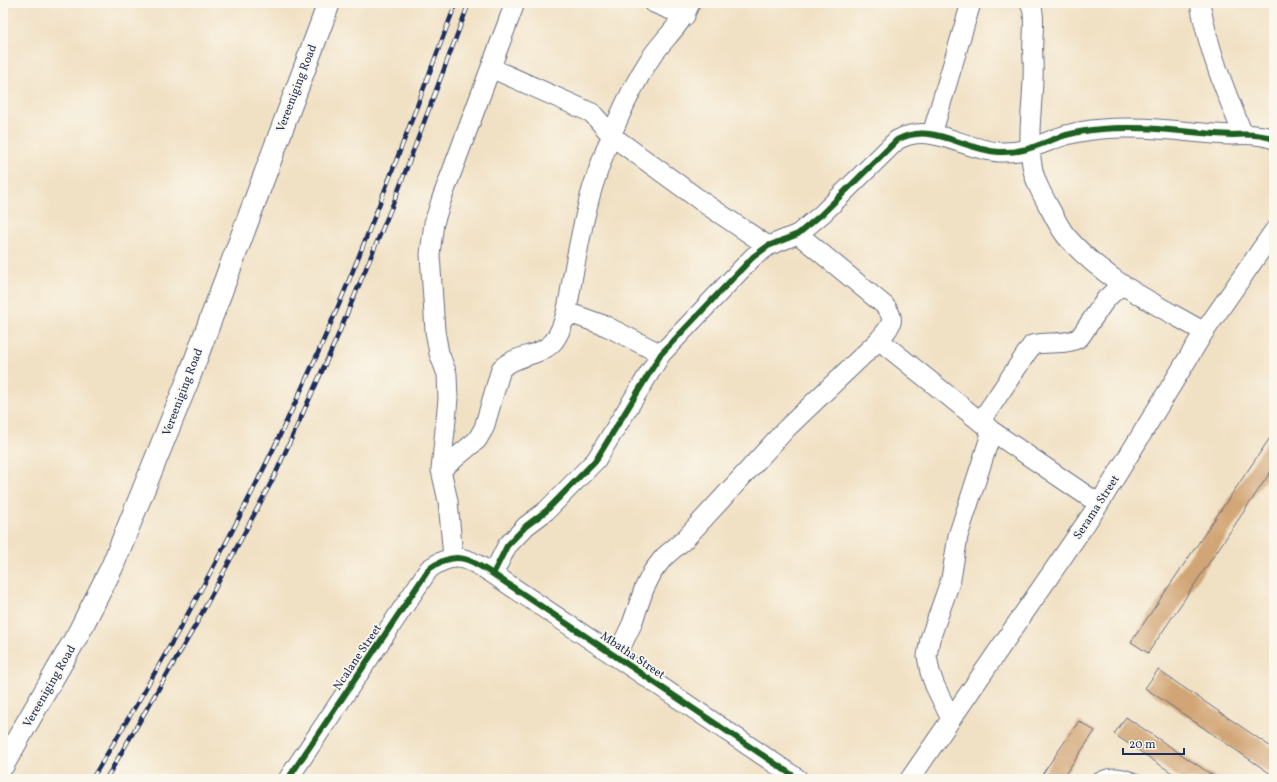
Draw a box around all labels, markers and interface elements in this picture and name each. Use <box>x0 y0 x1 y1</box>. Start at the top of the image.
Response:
street label: Vereeniging Road <box>273 42 321 134</box>
street label: Vereeniging Road <box>159 346 207 438</box>
street label: Serama Street <box>1070 472 1124 543</box>
street label: Ncalane Street <box>330 621 386 694</box>
street label: Mbatha Street <box>597 628 668 683</box>
street label: Vereeniging Road <box>20 642 80 731</box>
scale bar <box>1123 730 1184 756</box>
text: 20 m <box>1129 737 1156 753</box>

